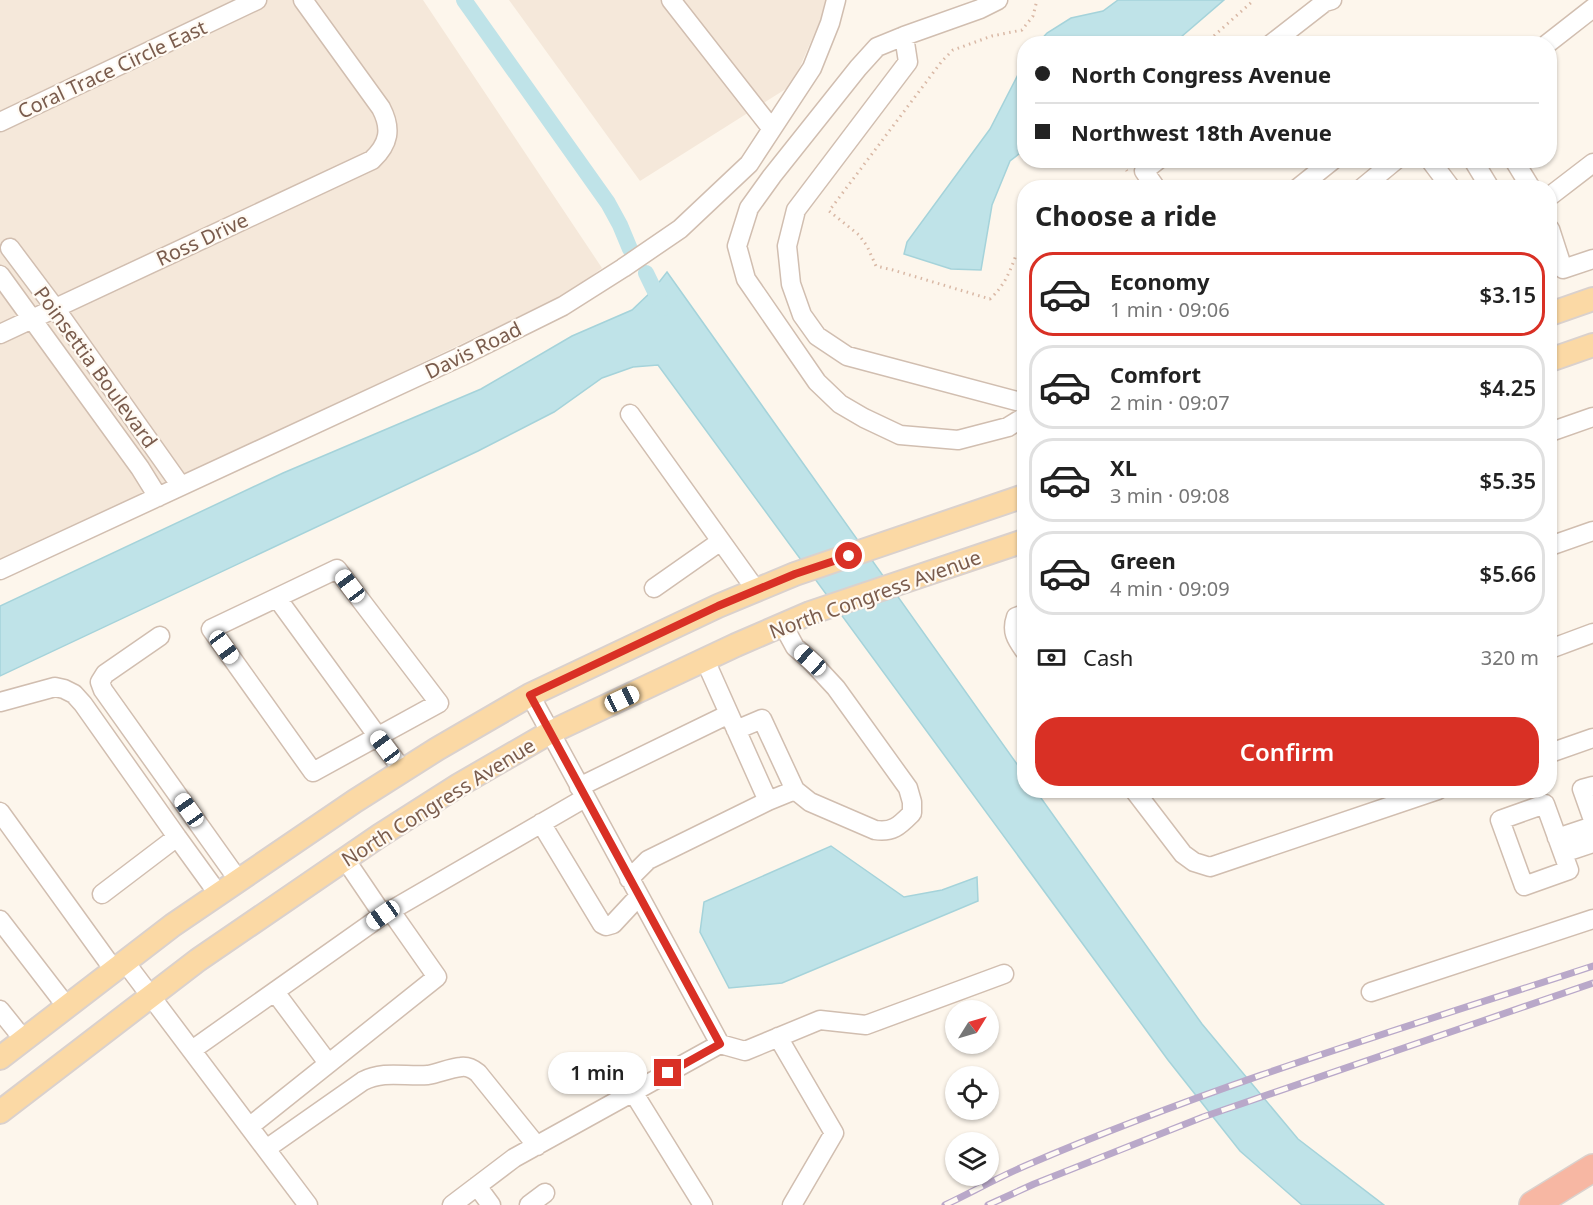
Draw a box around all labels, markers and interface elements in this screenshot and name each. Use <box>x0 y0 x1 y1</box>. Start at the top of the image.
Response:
street label: Coral Trace Circle East <box>13 13 211 125</box>
text: North Congress Avenue <box>1071 59 1331 89</box>
text: Northwest 18th Avenue <box>1071 117 1332 147</box>
text: Choose a ride <box>1035 197 1217 234</box>
street label: Ross Drive <box>152 206 252 272</box>
text: Economy <box>1110 266 1209 296</box>
icon: car <box>1038 267 1092 321</box>
text: $3.15 <box>1480 279 1536 309</box>
street label: Poinsettia Boulevard <box>28 281 164 453</box>
text: 1 min · 09:06 <box>1110 296 1230 323</box>
street label: Davis Road <box>420 315 526 385</box>
text: Comfort <box>1110 359 1201 389</box>
icon: car <box>1038 360 1092 414</box>
text: $4.25 <box>1480 372 1536 402</box>
text: 2 min · 09:07 <box>1110 389 1230 416</box>
text: XL <box>1110 452 1137 482</box>
icon: car <box>1038 453 1092 507</box>
text: $5.35 <box>1480 465 1536 495</box>
text: 3 min · 09:08 <box>1110 482 1230 509</box>
route start <box>835 542 862 569</box>
street label: North Congress Avenue <box>765 543 985 645</box>
text: Green <box>1110 545 1176 575</box>
icon: car <box>1038 546 1092 600</box>
text: $5.66 <box>1480 558 1536 588</box>
car <box>332 566 368 606</box>
text: 4 min · 09:09 <box>1110 575 1230 602</box>
car <box>206 627 242 667</box>
car <box>791 641 829 679</box>
icon: cash <box>1035 641 1068 674</box>
text: Cash <box>1083 642 1133 672</box>
text: 320 m <box>1481 644 1539 671</box>
car <box>602 683 642 715</box>
button: Confirm <box>1035 717 1539 786</box>
car <box>367 727 403 767</box>
street label: North Congress Avenue <box>336 731 540 873</box>
car <box>171 790 207 830</box>
car <box>363 897 403 933</box>
north arrow <box>945 1000 999 1054</box>
map controls <box>945 1000 999 1186</box>
callout: 1 min <box>548 1052 647 1094</box>
text: 1 min <box>570 1059 625 1086</box>
route end <box>654 1059 681 1086</box>
button: locate <box>945 1066 999 1120</box>
button: layers <box>945 1132 999 1186</box>

